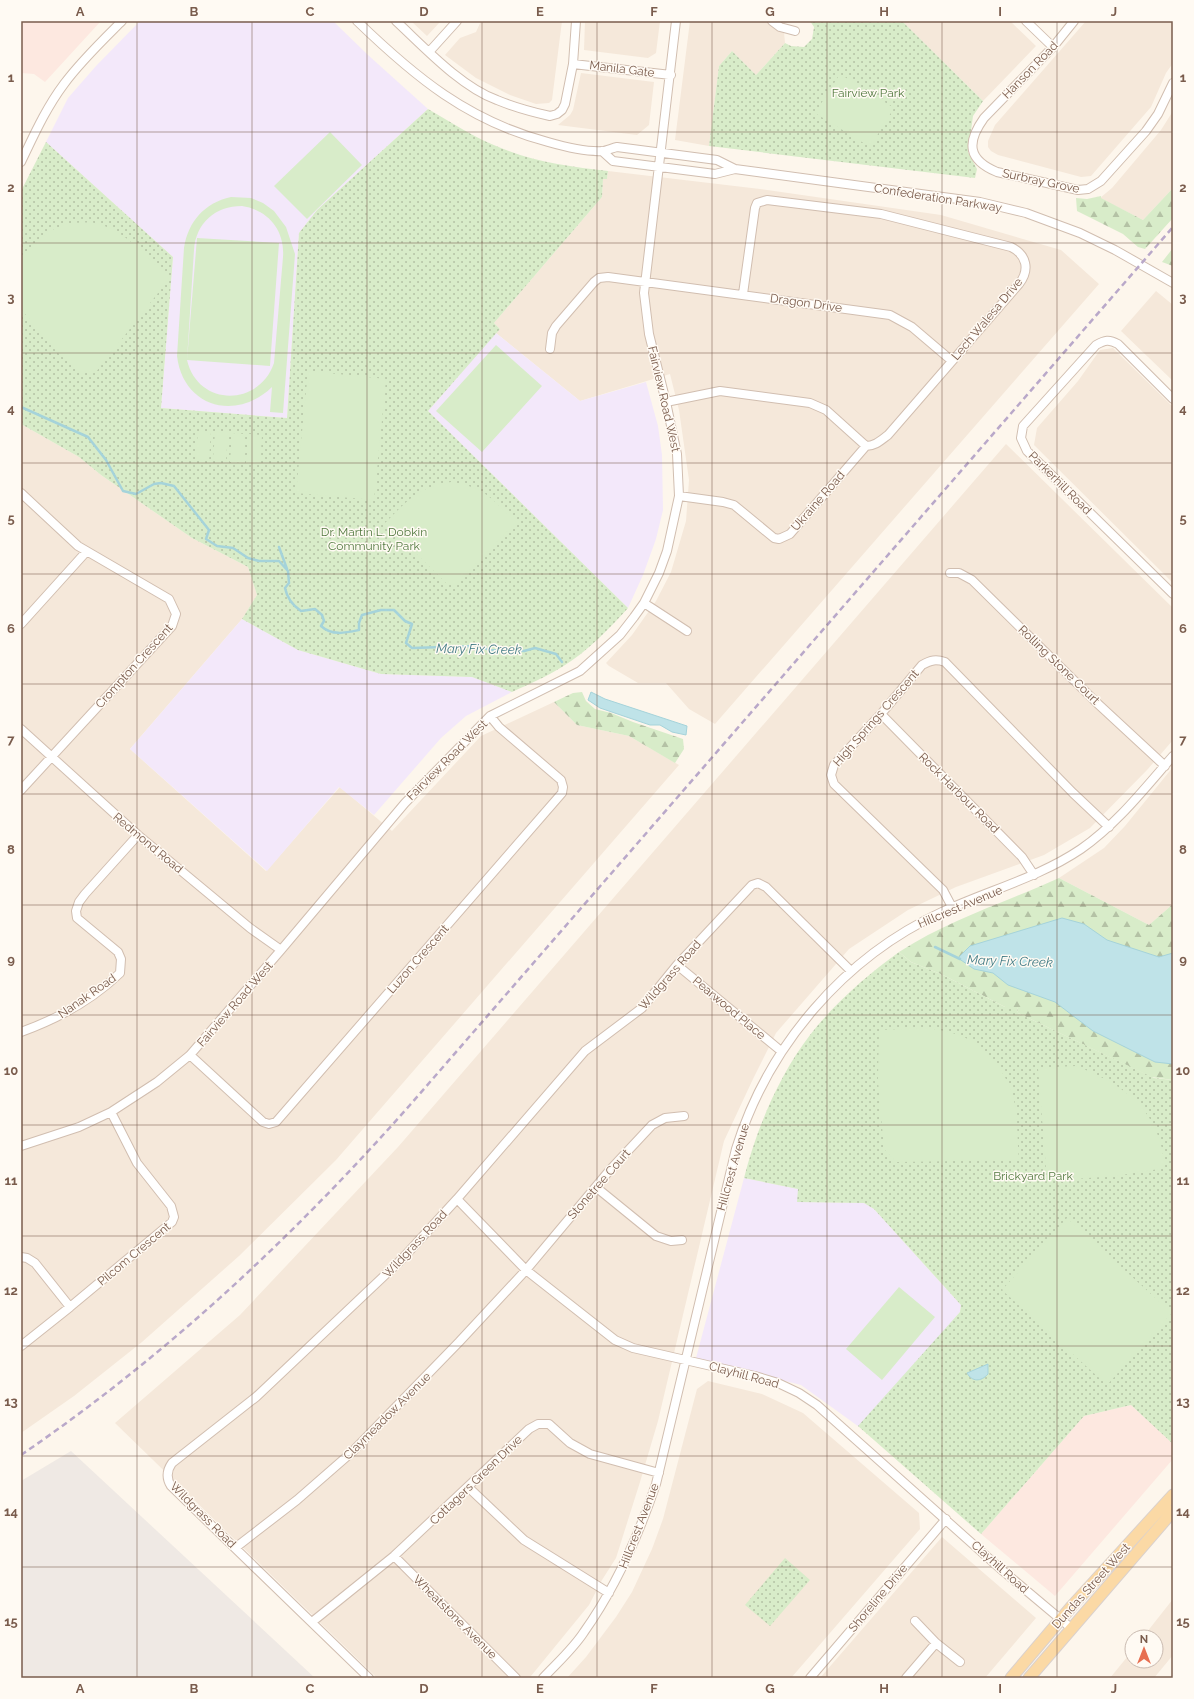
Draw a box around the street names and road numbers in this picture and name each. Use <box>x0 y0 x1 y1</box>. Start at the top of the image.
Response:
street label: Hanson Road <box>999 38 1061 102</box>
street label: Manila Gate <box>589 58 655 80</box>
street label: Surbray Grove <box>1001 166 1081 196</box>
street label: Confederation Parkway <box>873 181 1003 215</box>
street label: Lech Walesa Drive <box>949 275 1025 363</box>
street label: Dragon Drive <box>769 291 843 315</box>
street label: Fairview Road West <box>645 345 683 453</box>
street label: Parkerhill Road <box>1026 449 1094 517</box>
street label: Ukraine Road <box>788 468 848 534</box>
street label: Crompton Crescent <box>93 621 175 711</box>
street label: Rolling Stone Court <box>1015 623 1103 707</box>
street label: High Springs Crescent <box>830 667 922 769</box>
street label: Fairview Road West <box>404 717 490 803</box>
street label: Rock Harbour Road <box>916 750 1002 836</box>
street label: Redmond Road <box>110 810 186 876</box>
street label: Hillcrest Avenue <box>916 883 1004 931</box>
street label: Luzon Crescent <box>384 922 452 996</box>
street label: Wildgrass Road <box>636 937 704 1013</box>
street label: Fairview Road West <box>194 959 276 1049</box>
street label: Nanak Road <box>55 971 119 1021</box>
street label: Pearwood Place <box>690 974 768 1042</box>
street label: Hillcrest Avenue <box>714 1122 752 1212</box>
street label: Stonetree Court <box>565 1146 633 1222</box>
street label: Wildgrass Road <box>380 1207 450 1281</box>
street label: Pilcom Crescent <box>95 1219 173 1289</box>
street label: Clayhill Road <box>707 1359 781 1391</box>
street label: Claymeadow Avenue <box>340 1369 434 1463</box>
street label: Cottagers Green Drive <box>427 1432 525 1528</box>
street label: Wildgrass Road <box>167 1479 239 1551</box>
street label: Hillcrest Avenue <box>616 1481 662 1571</box>
street label: Clayhill Road <box>969 1538 1031 1596</box>
street label: Dundas Street West <box>1049 1540 1133 1632</box>
street label: Shoreline Drive <box>846 1561 910 1635</box>
street label: Wheatstone Avenue <box>410 1572 500 1662</box>

